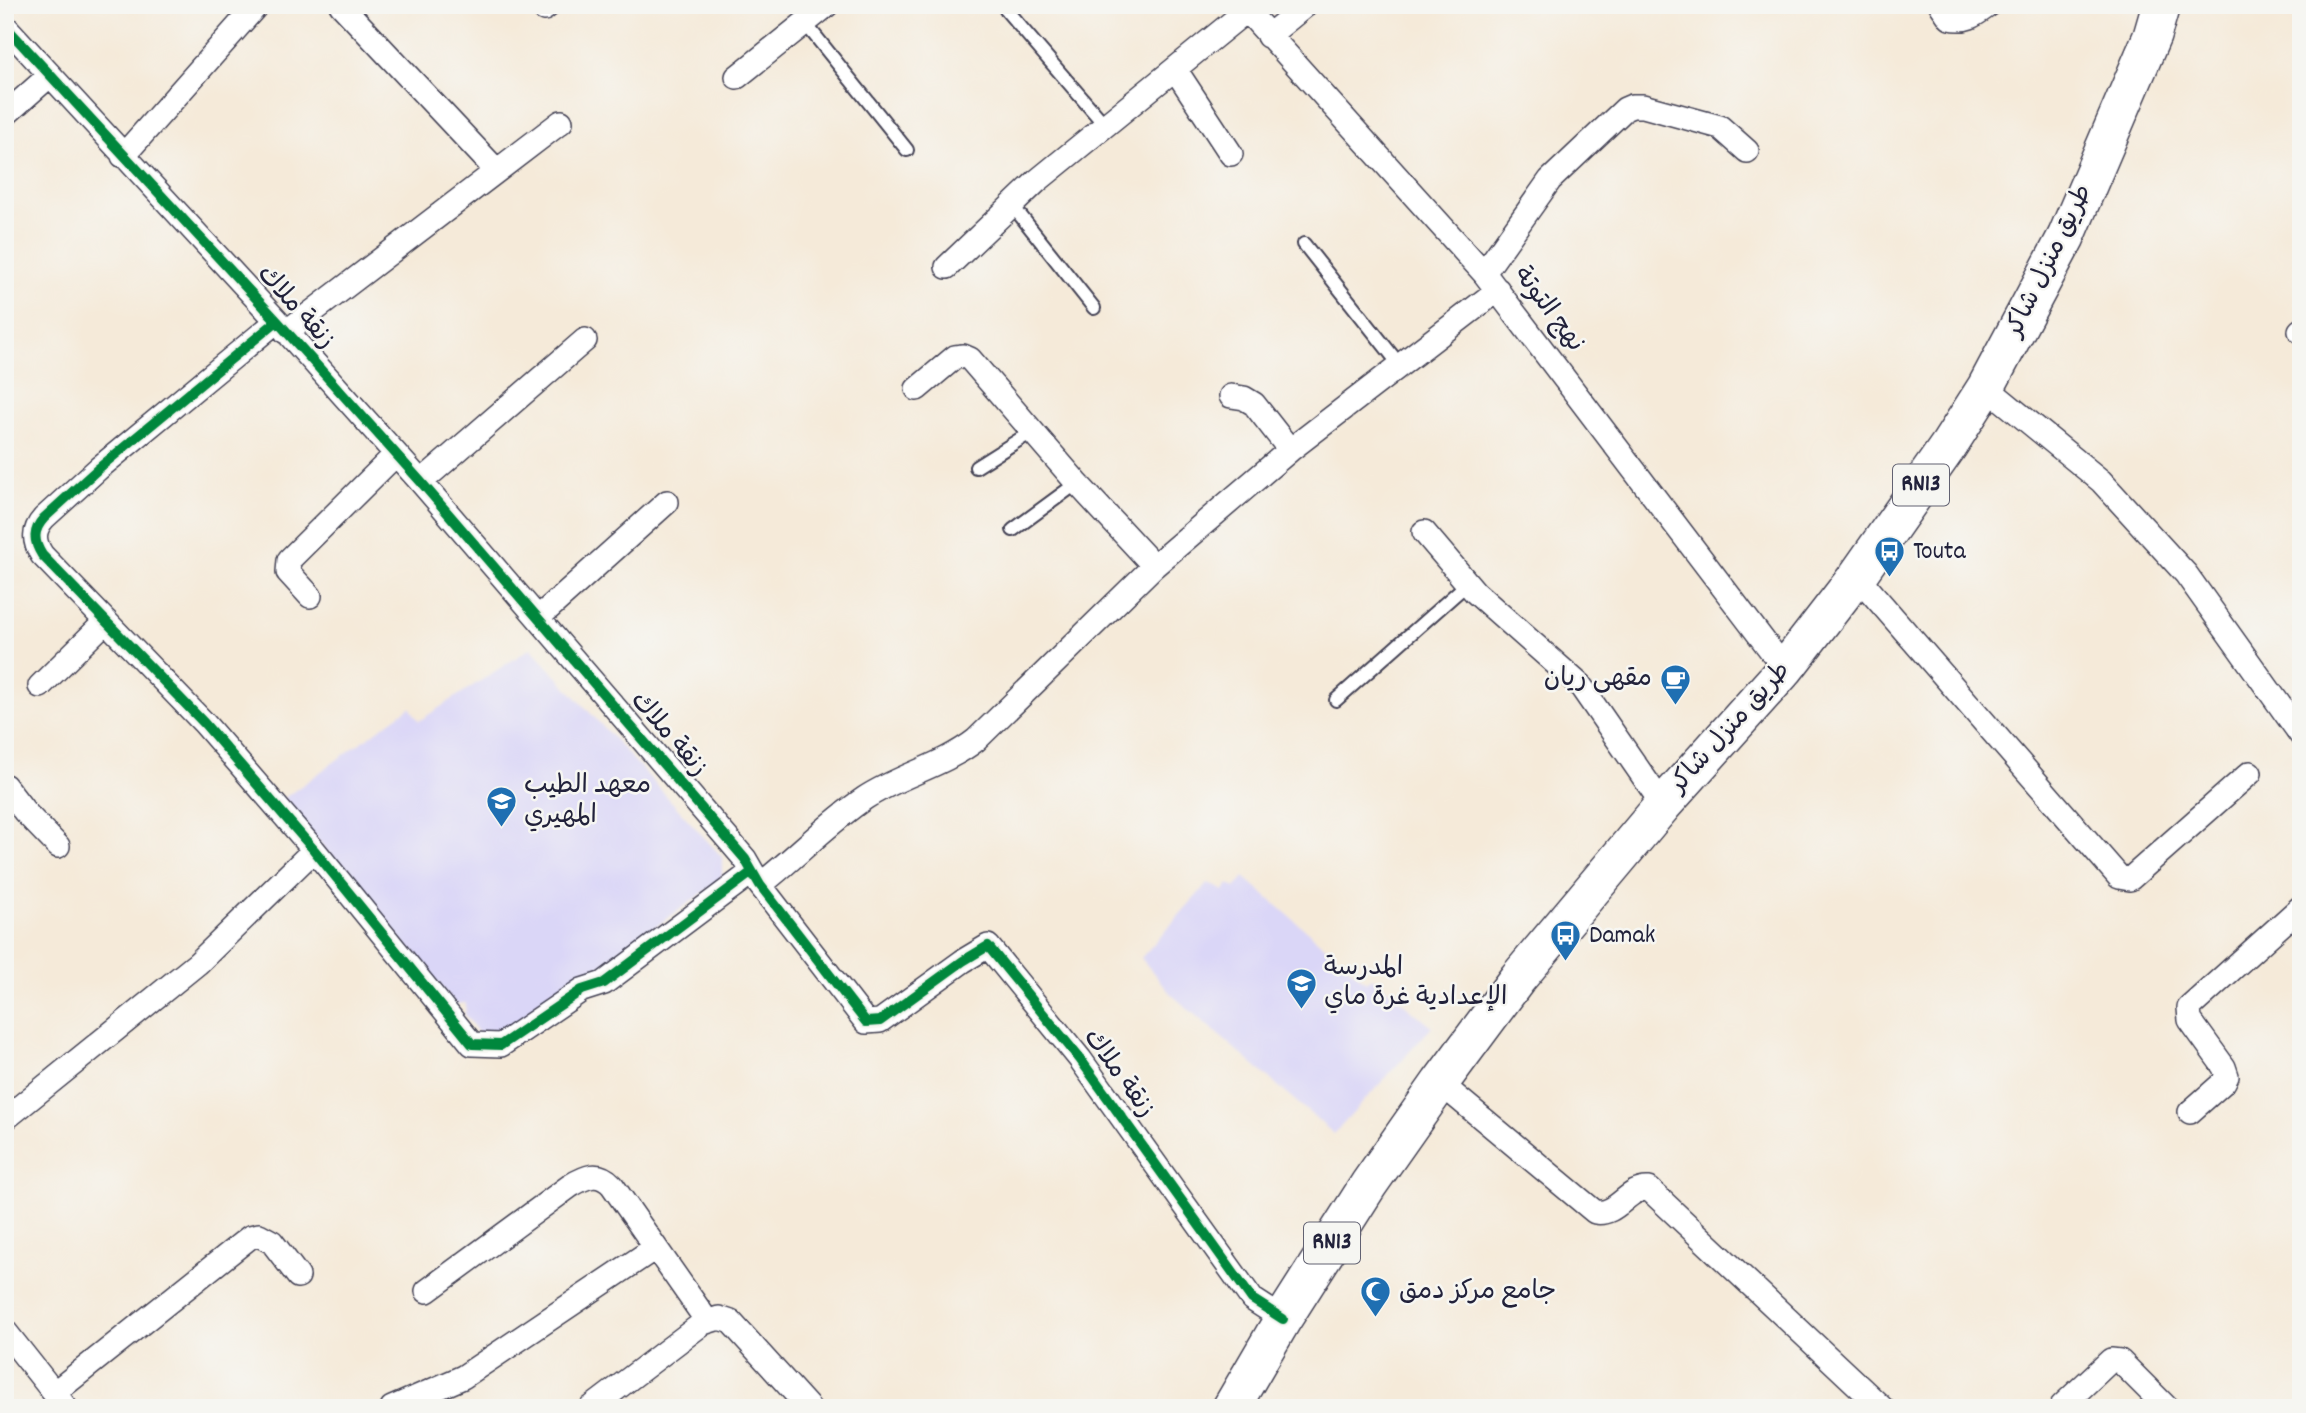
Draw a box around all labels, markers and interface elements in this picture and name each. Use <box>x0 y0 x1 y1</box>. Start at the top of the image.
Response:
street label: طريق منزل شاكر <box>1996 178 2103 345</box>
street label: زنقة ملاك <box>247 258 343 358</box>
street label: نهج التوتة <box>1503 259 1593 361</box>
road number: RN13 <box>1893 464 1949 506</box>
place label: Touta <box>1913 534 1966 571</box>
bus stop icon: Touta <box>1873 535 1907 579</box>
street label: طريق منزل شاكر <box>1661 654 1800 803</box>
place label: مقهى ريان <box>1544 661 1652 698</box>
cafe icon: مقهى ريان <box>1658 662 1692 706</box>
street label: زنقة ملاك <box>621 684 715 786</box>
place label: معهد الطيب المهيري <box>524 768 651 835</box>
school or university icon: معهد الطيب المهيري <box>484 784 518 828</box>
place label: Damak <box>1589 918 1655 955</box>
bus stop icon: Damak <box>1549 919 1583 963</box>
place label: المدرسة الإعدادية غرة ماي <box>1324 950 1507 1017</box>
school or university icon: المدرسة الإعدادية غرة ماي <box>1284 966 1318 1010</box>
street label: زنقة ملاك <box>1073 1022 1163 1126</box>
road number: RN13 <box>1304 1223 1360 1264</box>
place label: جامع مركز دمق <box>1399 1274 1556 1311</box>
mosque icon: جامع مركز دمق <box>1359 1275 1393 1319</box>

